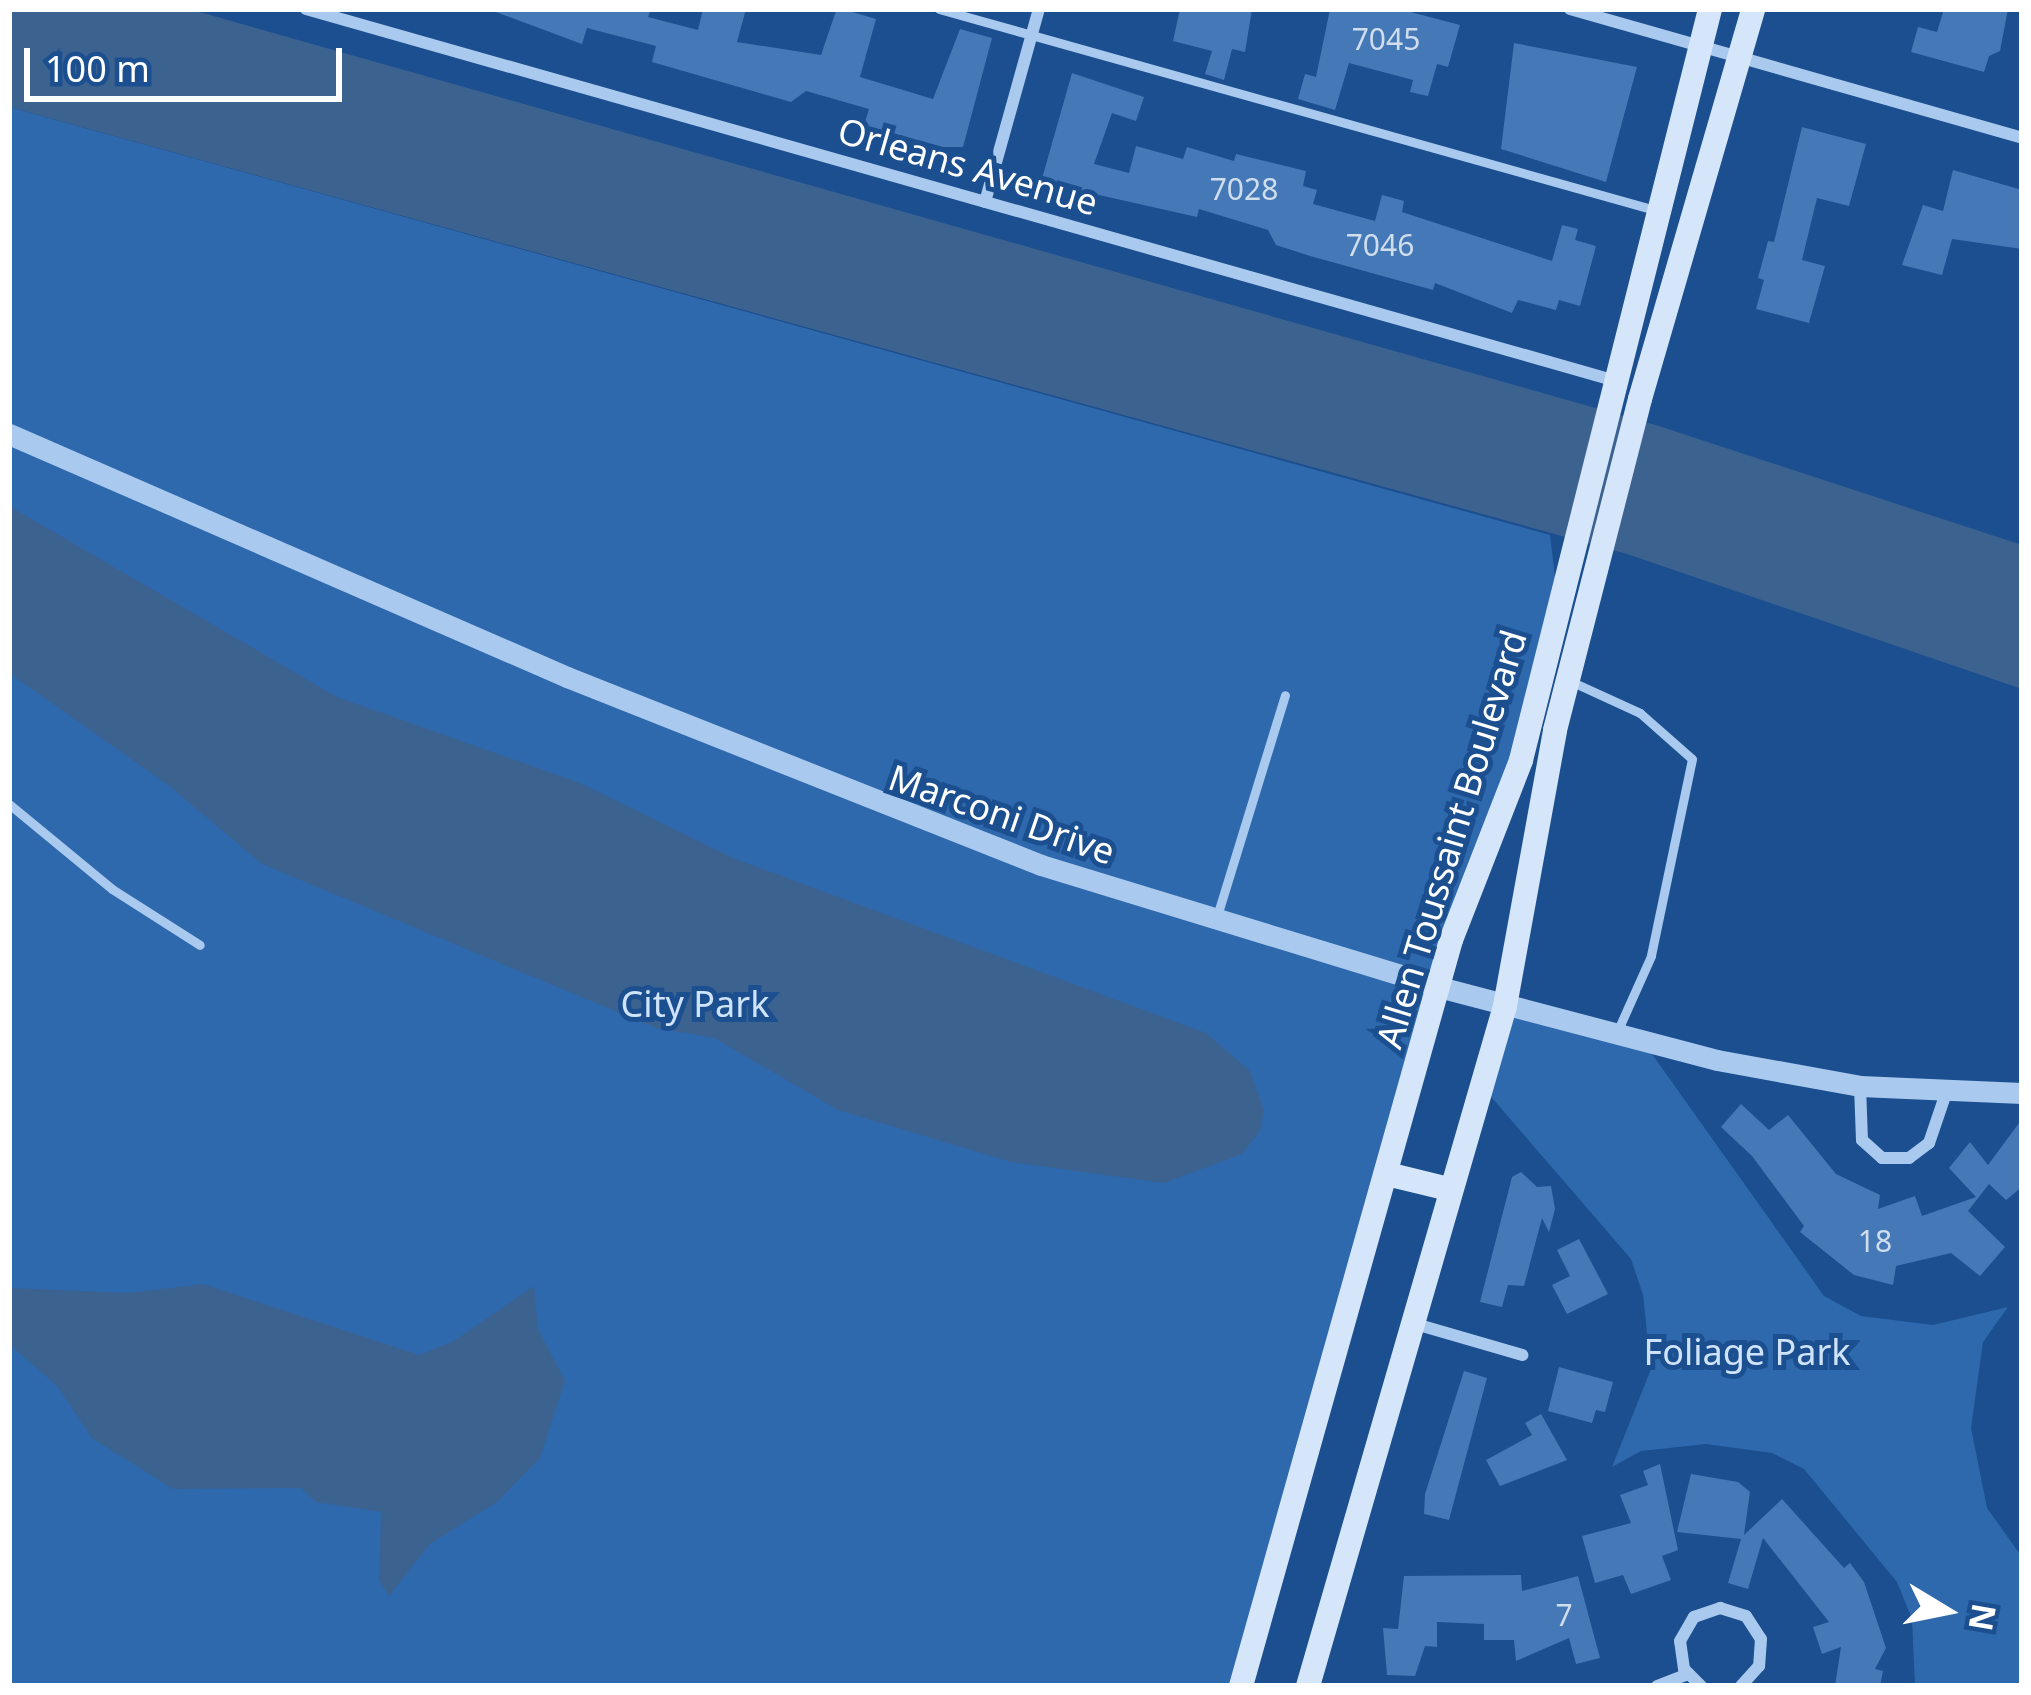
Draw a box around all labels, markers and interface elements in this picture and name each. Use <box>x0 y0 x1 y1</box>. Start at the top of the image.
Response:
house number: 7045 <box>1352 21 1420 57</box>
scale bar <box>30 24 348 98</box>
text: 100 m <box>45 44 150 93</box>
street label: Orleans Avenue <box>833 108 1103 224</box>
house number: 7028 <box>1210 171 1278 207</box>
house number: 7046 <box>1346 227 1414 263</box>
street label: Allen Toussaint Boulevard <box>1367 625 1535 1053</box>
street label: Marconi Drive <box>883 755 1121 873</box>
park label: City Park <box>621 982 769 1026</box>
house number: 18 <box>1858 1223 1892 1259</box>
park label: Foliage Park <box>1643 1330 1851 1374</box>
north arrow <box>1887 1551 2007 1671</box>
house number: 7 <box>1555 1597 1573 1633</box>
text: N <box>1958 1600 2007 1634</box>

